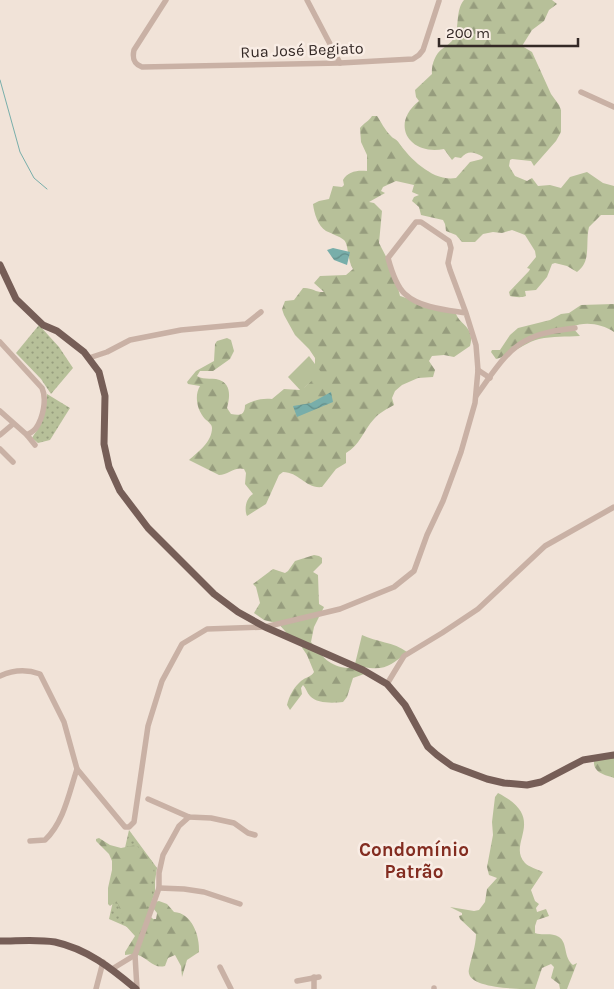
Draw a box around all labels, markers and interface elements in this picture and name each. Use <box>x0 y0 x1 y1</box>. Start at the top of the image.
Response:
scale bar <box>439 15 578 47</box>
text: 200 m <box>446 24 490 42</box>
street label: Rua José Begiato <box>240 38 364 62</box>
district label: Condomínio Patrão <box>359 839 469 883</box>

